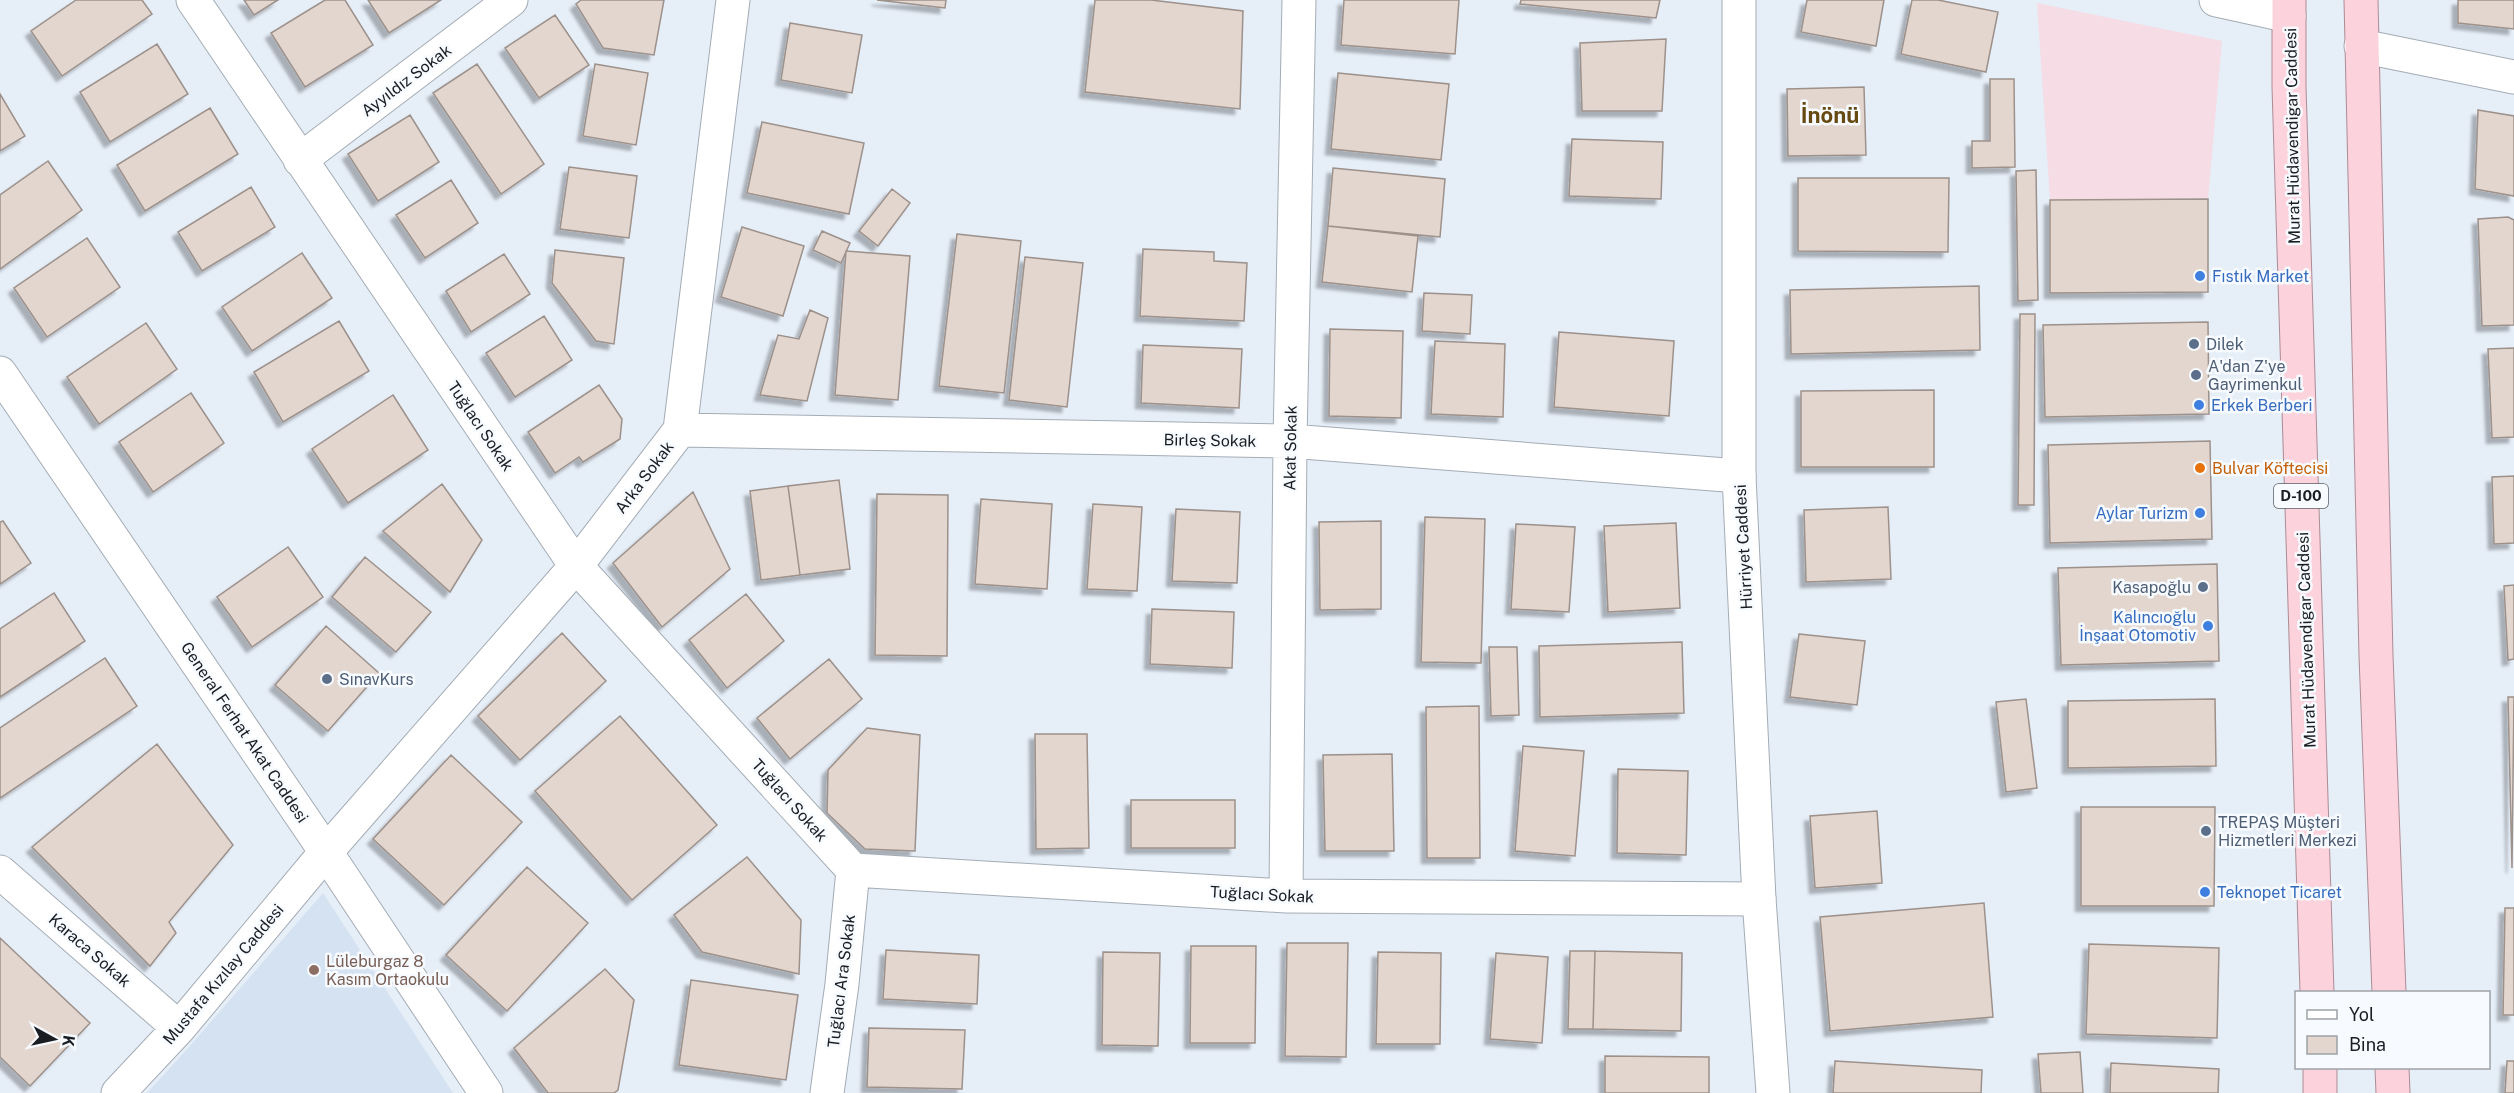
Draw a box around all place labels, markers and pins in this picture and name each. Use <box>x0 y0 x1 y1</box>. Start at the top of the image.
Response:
place label: Fıstık Market <box>2212 267 2309 286</box>
marker: Fıstık Market <box>2193 269 2207 283</box>
place label: Dilek <box>2206 335 2244 354</box>
marker: Dilek <box>2187 337 2201 351</box>
place label: A'dan Z'ye Gayrimenkul <box>2208 357 2303 394</box>
marker: A'dan Z'ye Gayrimenkul <box>2189 368 2203 382</box>
place label: Erkek Berberi <box>2211 396 2312 415</box>
marker: Erkek Berberi <box>2192 398 2206 412</box>
place label: Bulvar Köftecisi <box>2212 459 2328 478</box>
marker: Bulvar Köftecisi <box>2193 461 2207 475</box>
place label: Aylar Turizm <box>2096 504 2188 523</box>
marker: Aylar Turizm <box>2193 506 2207 520</box>
place label: Kasapoğlu <box>2112 578 2191 597</box>
marker: Kasapoğlu <box>2196 580 2210 594</box>
place label: Kalıncıoğlu İnşaat Otomotiv <box>2079 608 2196 645</box>
marker: Kalıncıoğlu İnşaat Otomotiv <box>2201 619 2215 633</box>
place label: SınavKurs <box>339 670 414 689</box>
marker: SınavKurs <box>320 672 334 686</box>
place label: TREPAŞ Müşteri Hizmetleri Merkezi <box>2218 813 2357 850</box>
marker: TREPAŞ Müşteri Hizmetleri Merkezi <box>2199 824 2213 838</box>
place label: Teknopet Ticaret <box>2217 883 2342 902</box>
marker: Teknopet Ticaret <box>2198 885 2212 899</box>
place label: Lüleburgaz 8 Kasım Ortaokulu <box>326 952 449 989</box>
marker: Lüleburgaz 8 Kasım Ortaokulu <box>307 963 321 977</box>

